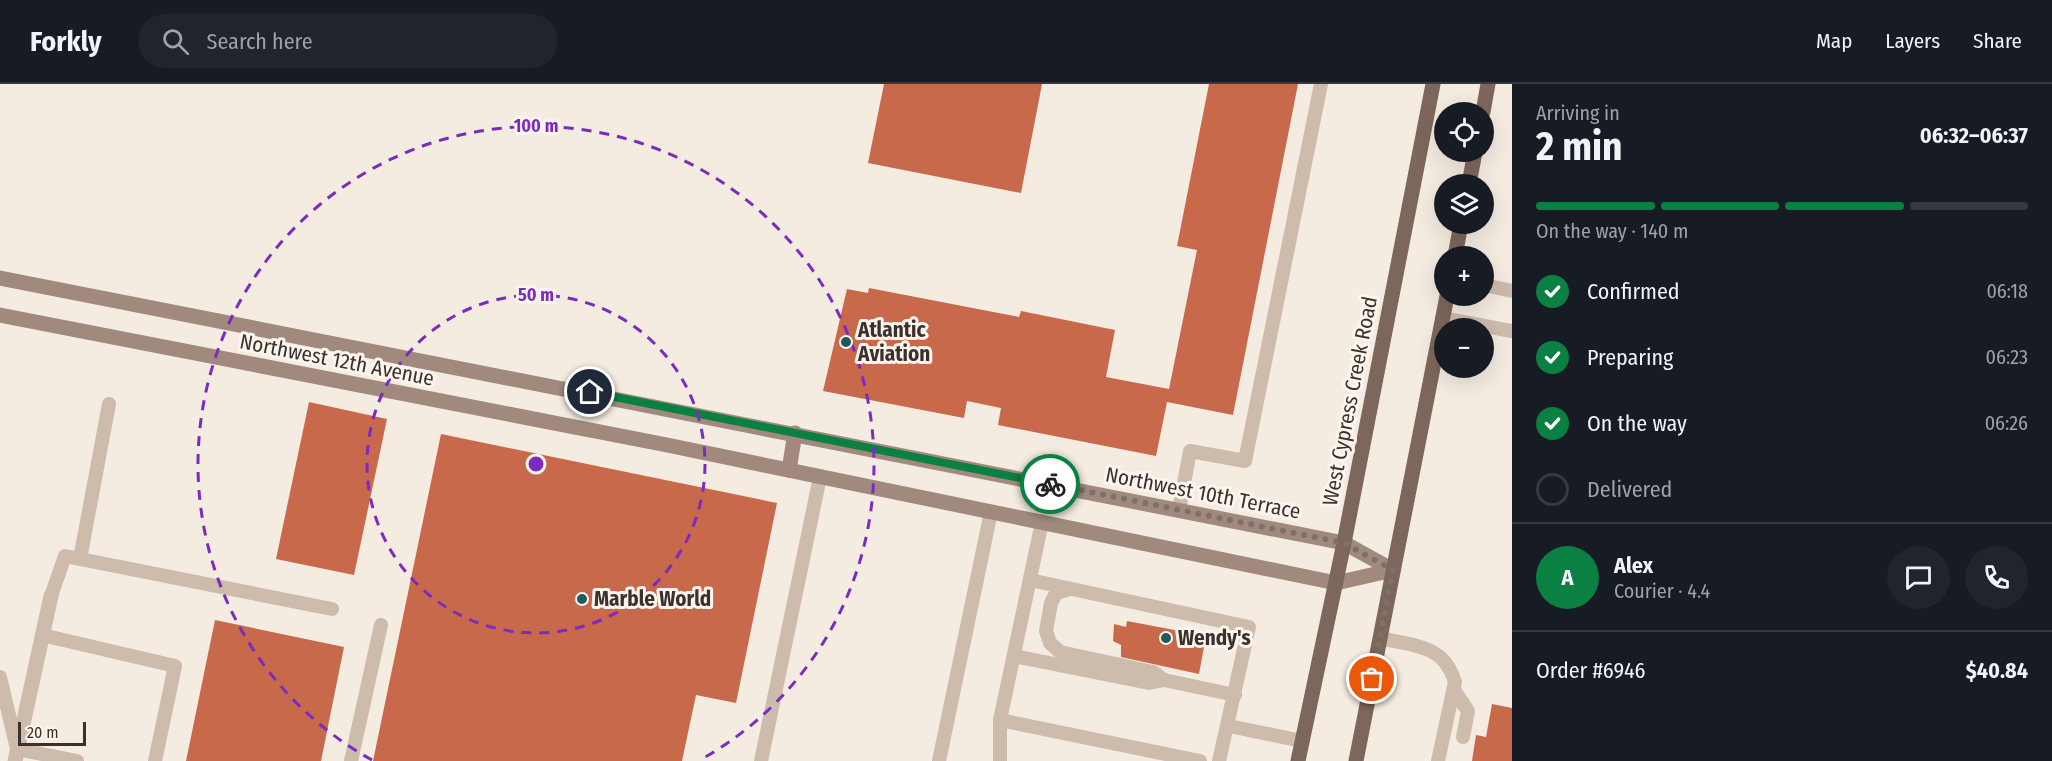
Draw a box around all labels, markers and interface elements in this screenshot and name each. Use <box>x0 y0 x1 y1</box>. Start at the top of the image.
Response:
search box <box>138 14 558 68</box>
text: Forkly <box>30 25 102 58</box>
icon: search <box>159 25 192 58</box>
text: Search here <box>207 28 313 55</box>
text: Map <box>1816 28 1852 54</box>
text: Layers <box>1885 28 1940 54</box>
text: Share <box>1973 28 2022 54</box>
text: Arriving in <box>1536 101 1620 125</box>
map controls <box>1434 102 1494 378</box>
button: locate <box>1434 102 1494 162</box>
text: 100 m <box>514 115 558 137</box>
text: 06:32–06:37 <box>1920 122 2028 149</box>
text: 2 min <box>1536 124 1622 170</box>
button: layers <box>1434 174 1494 234</box>
text: On the way · 140 m <box>1536 219 1688 243</box>
button: + <box>1434 246 1494 306</box>
icon: check <box>1536 275 1569 308</box>
text: Confirmed <box>1587 278 1680 305</box>
text: 06:18 <box>1986 279 2028 303</box>
text: 50 m <box>518 284 554 306</box>
street label: West Cypress Creek Road <box>1317 294 1383 508</box>
place label: Atlantic Aviation <box>857 317 930 367</box>
button: − <box>1434 318 1494 378</box>
street label: Northwest 12th Avenue <box>238 328 436 392</box>
marker: Atlantic Aviation <box>839 335 853 349</box>
icon: check <box>1536 341 1569 374</box>
text: Preparing <box>1587 344 1673 371</box>
text: 06:23 <box>1986 345 2028 369</box>
pin <box>564 366 615 417</box>
icon: home <box>573 375 606 408</box>
icon: check <box>1536 407 1569 440</box>
text: On the way <box>1587 410 1687 437</box>
text: 06:26 <box>1985 411 2028 435</box>
centre of rings <box>526 454 546 474</box>
courier <box>1020 454 1080 514</box>
street label: Northwest 10th Terrace <box>1103 461 1303 525</box>
icon: bike <box>1034 468 1067 501</box>
text: Delivered <box>1587 476 1672 503</box>
button: chat <box>1887 546 1950 609</box>
button: phone <box>1965 546 2028 609</box>
text: Alex <box>1614 552 1653 579</box>
text: A <box>1562 564 1573 591</box>
text: Courier · 4.4 <box>1614 579 1710 603</box>
place label: Marble World <box>594 586 711 612</box>
marker: Marble World <box>575 592 589 606</box>
place label: Wendy's <box>1178 625 1251 651</box>
marker: Wendy's <box>1159 631 1173 645</box>
pin <box>1346 653 1397 704</box>
text: Order #6946 <box>1536 657 1645 684</box>
text: $40.84 <box>1966 657 2028 684</box>
icon: bag <box>1355 662 1388 695</box>
scale bar <box>18 719 86 746</box>
text: 20 m <box>27 723 58 742</box>

